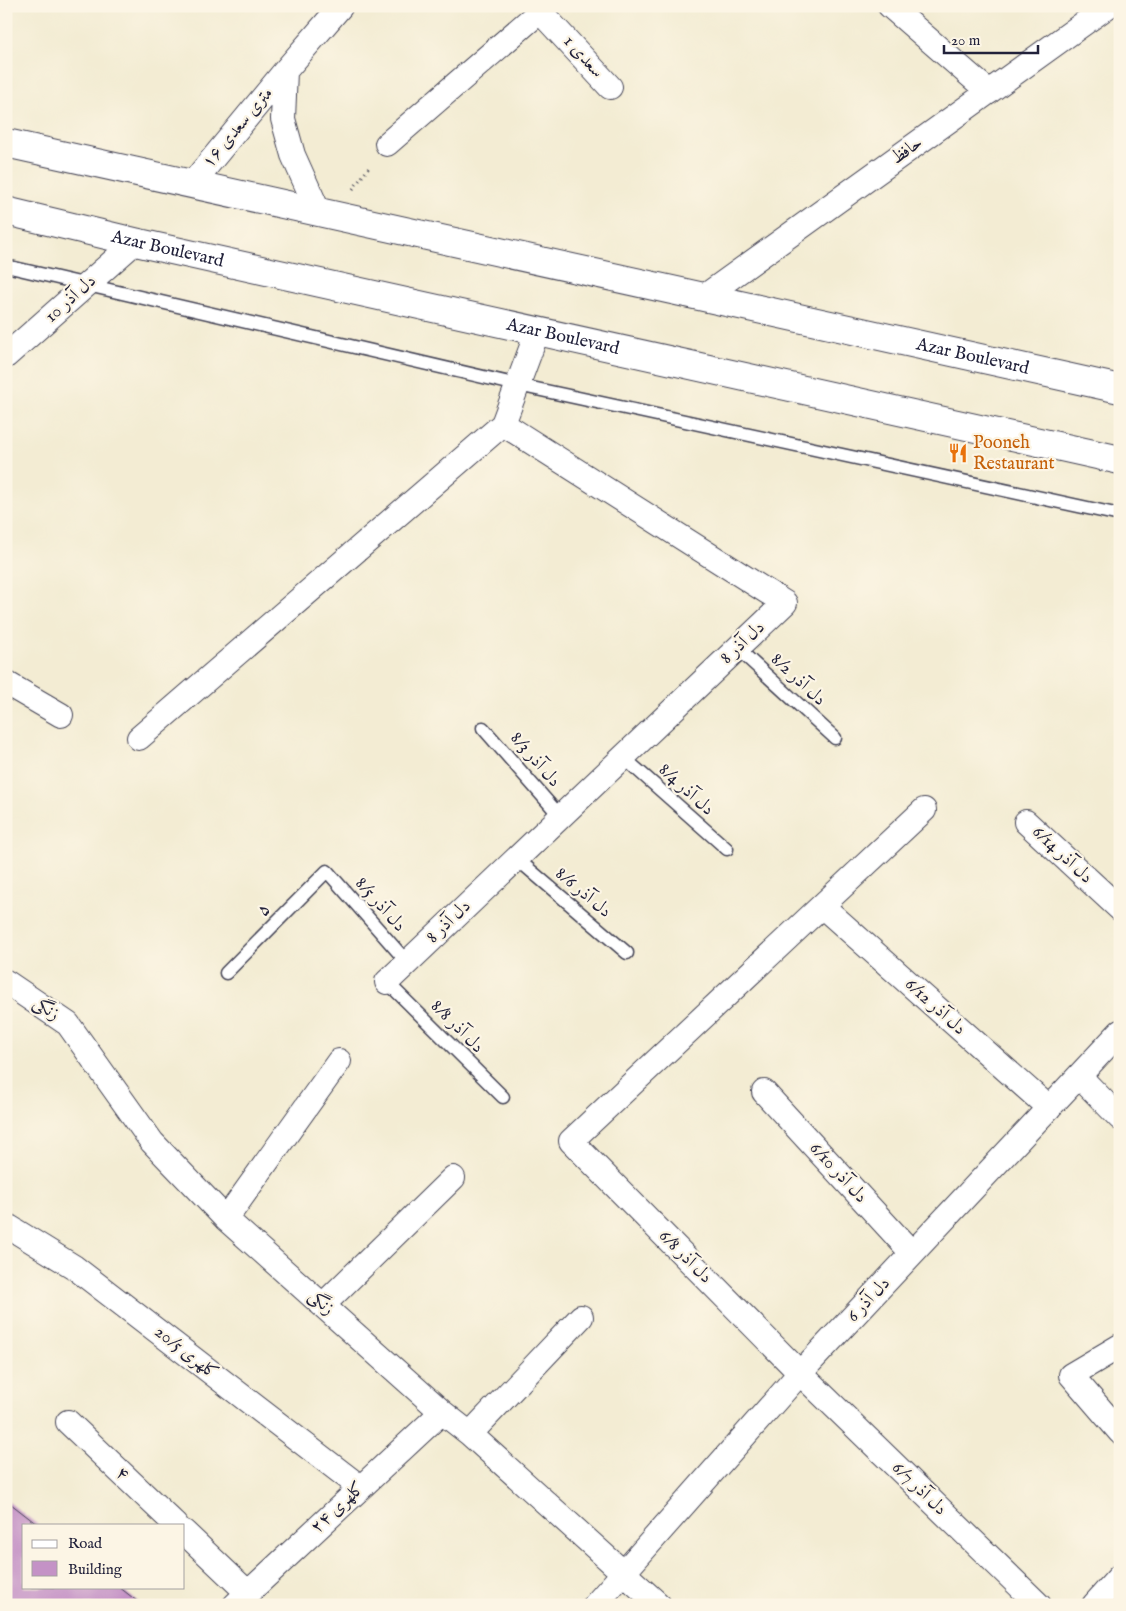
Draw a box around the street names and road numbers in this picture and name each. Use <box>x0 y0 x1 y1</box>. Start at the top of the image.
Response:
street label: سعدی 1 <box>558 31 608 83</box>
street label: ۱۶ متری سعدی <box>197 83 279 173</box>
street label: حافظ <box>887 132 927 170</box>
street label: Azar Boulevard <box>108 225 226 273</box>
street label: دل آذر 10 <box>40 270 102 328</box>
street label: Azar Boulevard <box>503 313 622 360</box>
street label: Azar Boulevard <box>913 333 1032 380</box>
street label: دل آذر 8 <box>716 616 770 670</box>
street label: دل آذر 8/2 <box>765 649 831 711</box>
street label: دل آذر 8/3 <box>505 728 565 792</box>
street label: دل آذر 8/4 <box>653 759 719 821</box>
street label: دل آذر 6/14 <box>1027 821 1097 889</box>
street label: دل آذر 8/6 <box>550 863 616 923</box>
street label: دل آذر 8/5 <box>349 873 411 937</box>
street label: دل آذر 8 <box>422 895 476 949</box>
street label: ۵ <box>252 898 276 922</box>
street label: دل آذر 6/12 <box>899 973 971 1041</box>
street label: زنگی <box>28 991 65 1026</box>
street label: دل آذر 8/8 <box>425 995 489 1059</box>
street label: دل آذر 6/10 <box>804 1138 872 1208</box>
street label: دل آذر 6/8 <box>653 1225 717 1289</box>
street label: دل آذر 6 <box>842 1273 896 1327</box>
street label: زنگی <box>303 1284 340 1321</box>
street label: کلهری 20/5 <box>149 1321 223 1385</box>
street label: دل آذر 6/7 <box>886 1457 952 1521</box>
street label: ۴ <box>110 1462 134 1486</box>
street label: کلهری ۲۴ <box>306 1477 370 1539</box>

